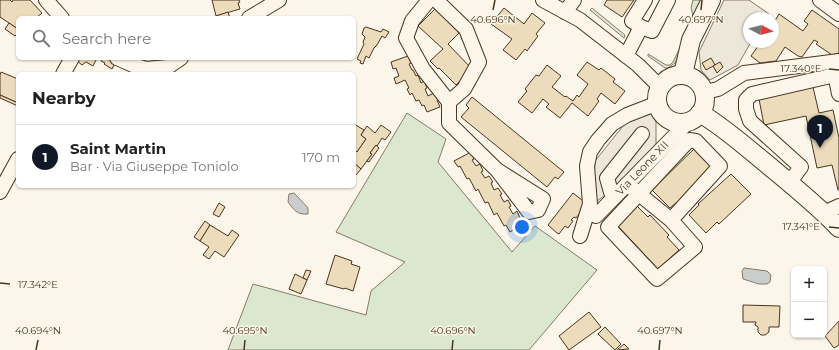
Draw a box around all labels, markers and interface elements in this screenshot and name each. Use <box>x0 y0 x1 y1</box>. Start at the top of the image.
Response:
north arrow <box>743 12 779 48</box>
text: 40.696°N <box>470 13 516 26</box>
text: 40.697°N <box>678 13 724 26</box>
search box <box>16 16 356 60</box>
icon: search <box>30 27 52 49</box>
text: Search here <box>62 29 151 48</box>
text: 17.340°E <box>781 62 822 75</box>
text: Nearby <box>32 88 96 108</box>
pin: 1 <box>807 115 833 148</box>
street label: Via Leone XII <box>613 138 671 198</box>
text: Saint Martin <box>70 139 166 158</box>
text: 1 <box>42 149 48 165</box>
text: 170 m <box>302 149 340 165</box>
text: Bar · Via Giuseppe Toniolo <box>70 158 239 174</box>
your location <box>512 217 532 237</box>
text: 17.341°E <box>782 220 820 233</box>
map controls <box>791 266 827 338</box>
button: + <box>791 266 827 302</box>
text: 17.342°E <box>18 278 58 291</box>
button: − <box>791 302 827 338</box>
text: 40.694°N <box>15 324 61 337</box>
text: 40.695°N <box>222 324 268 337</box>
text: 40.696°N <box>430 324 476 337</box>
text: 40.697°N <box>637 324 683 337</box>

